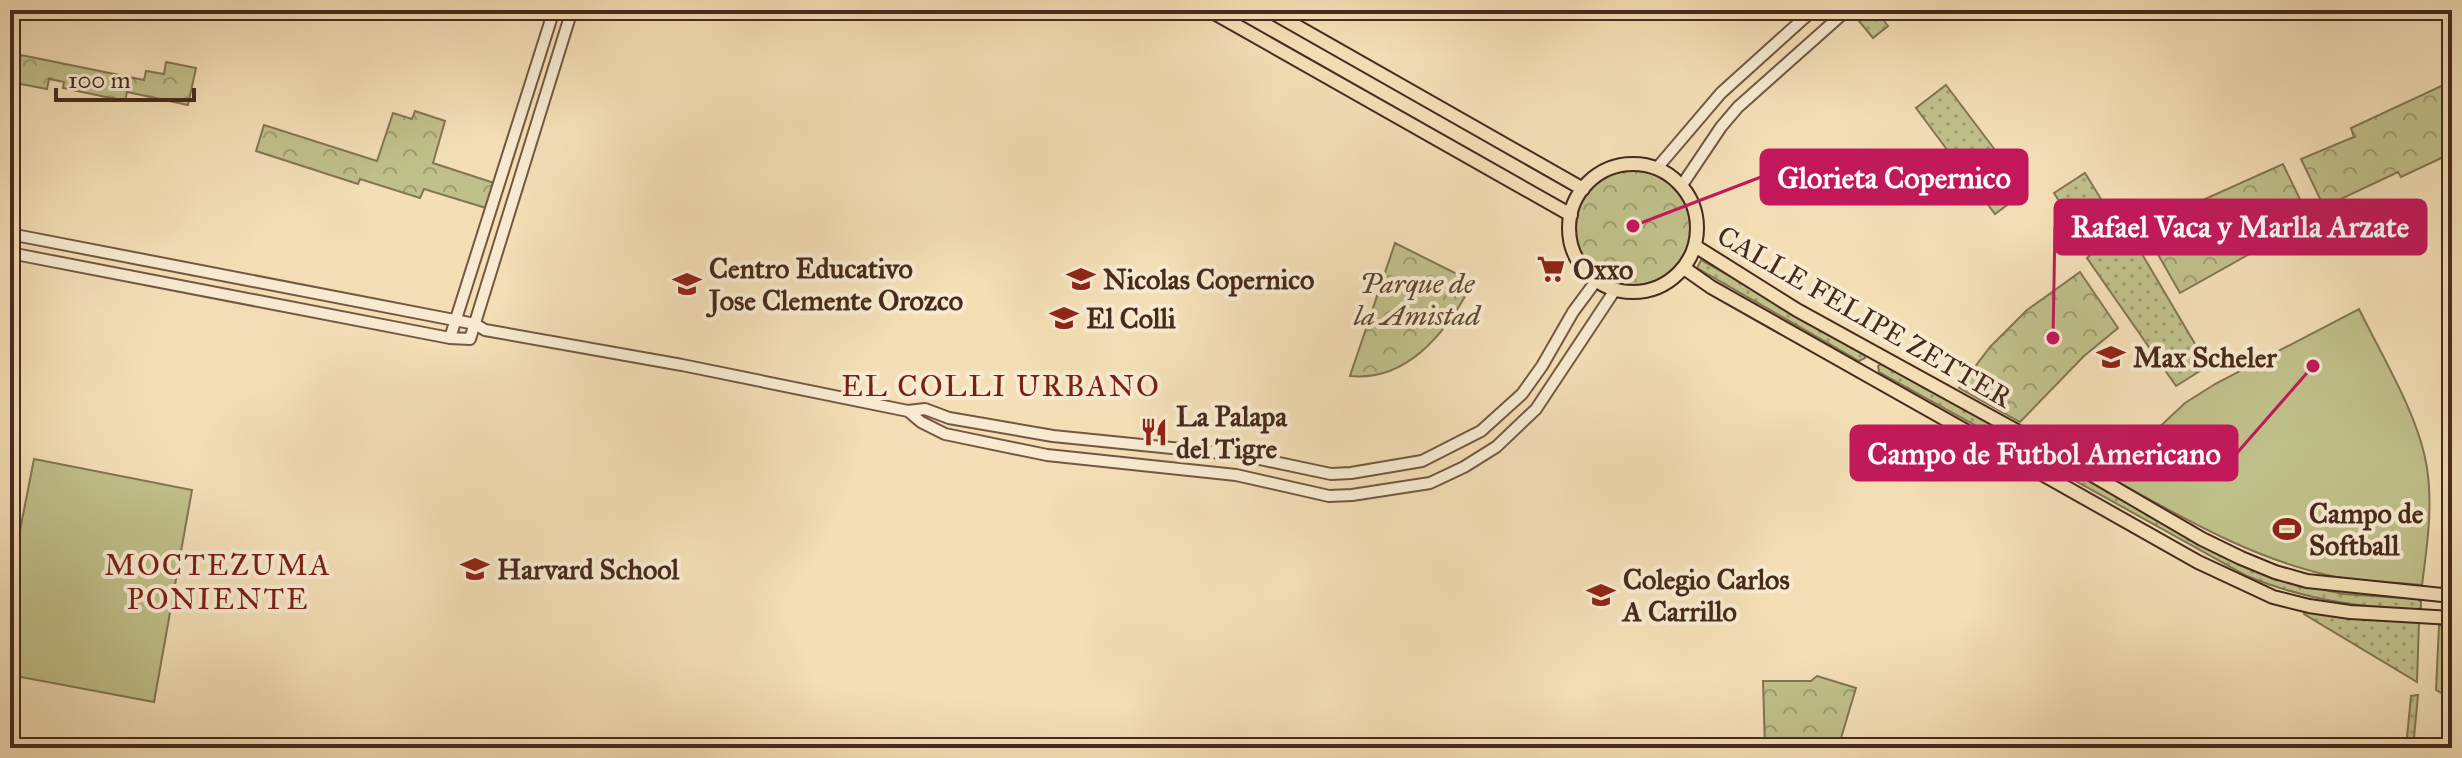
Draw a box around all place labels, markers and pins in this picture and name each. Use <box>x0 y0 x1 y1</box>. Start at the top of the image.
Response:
callout: Glorieta Copernico <box>1761 150 2027 204</box>
callout: Rafael Vaca y Marlla Arzate <box>2055 200 2426 254</box>
place label: Centro Educativo Jose Clemente Orozco <box>705 251 963 318</box>
place label: Oxxo <box>1573 252 1633 287</box>
supermarket icon: Oxxo <box>1536 254 1566 284</box>
place label: Nicolas Copernico <box>1103 262 1314 297</box>
school or university icon: Nicolas Copernico <box>1066 264 1096 294</box>
school or university icon: Centro Educativo Jose Clemente Orozco <box>672 269 702 299</box>
place label: El Colli <box>1086 301 1176 336</box>
school or university icon: El Colli <box>1049 303 1079 333</box>
place label: Max Scheler <box>2133 340 2277 375</box>
school or university icon: Max Scheler <box>2096 342 2126 372</box>
place label: La Palapa del Tigre <box>1176 399 1288 466</box>
restaurant icon: La Palapa del Tigre <box>1139 417 1169 447</box>
callout: Campo de Futbol Americano <box>1851 426 2237 480</box>
place label: Campo de Softball <box>2309 496 2424 563</box>
sports icon: Campo de Softball <box>2272 514 2302 544</box>
place label: Harvard School <box>497 552 679 587</box>
school or university icon: Harvard School <box>460 554 490 584</box>
place label: Colegio Carlos A Carrillo <box>1621 562 1790 629</box>
school or university icon: Colegio Carlos A Carrillo <box>1586 580 1616 610</box>

